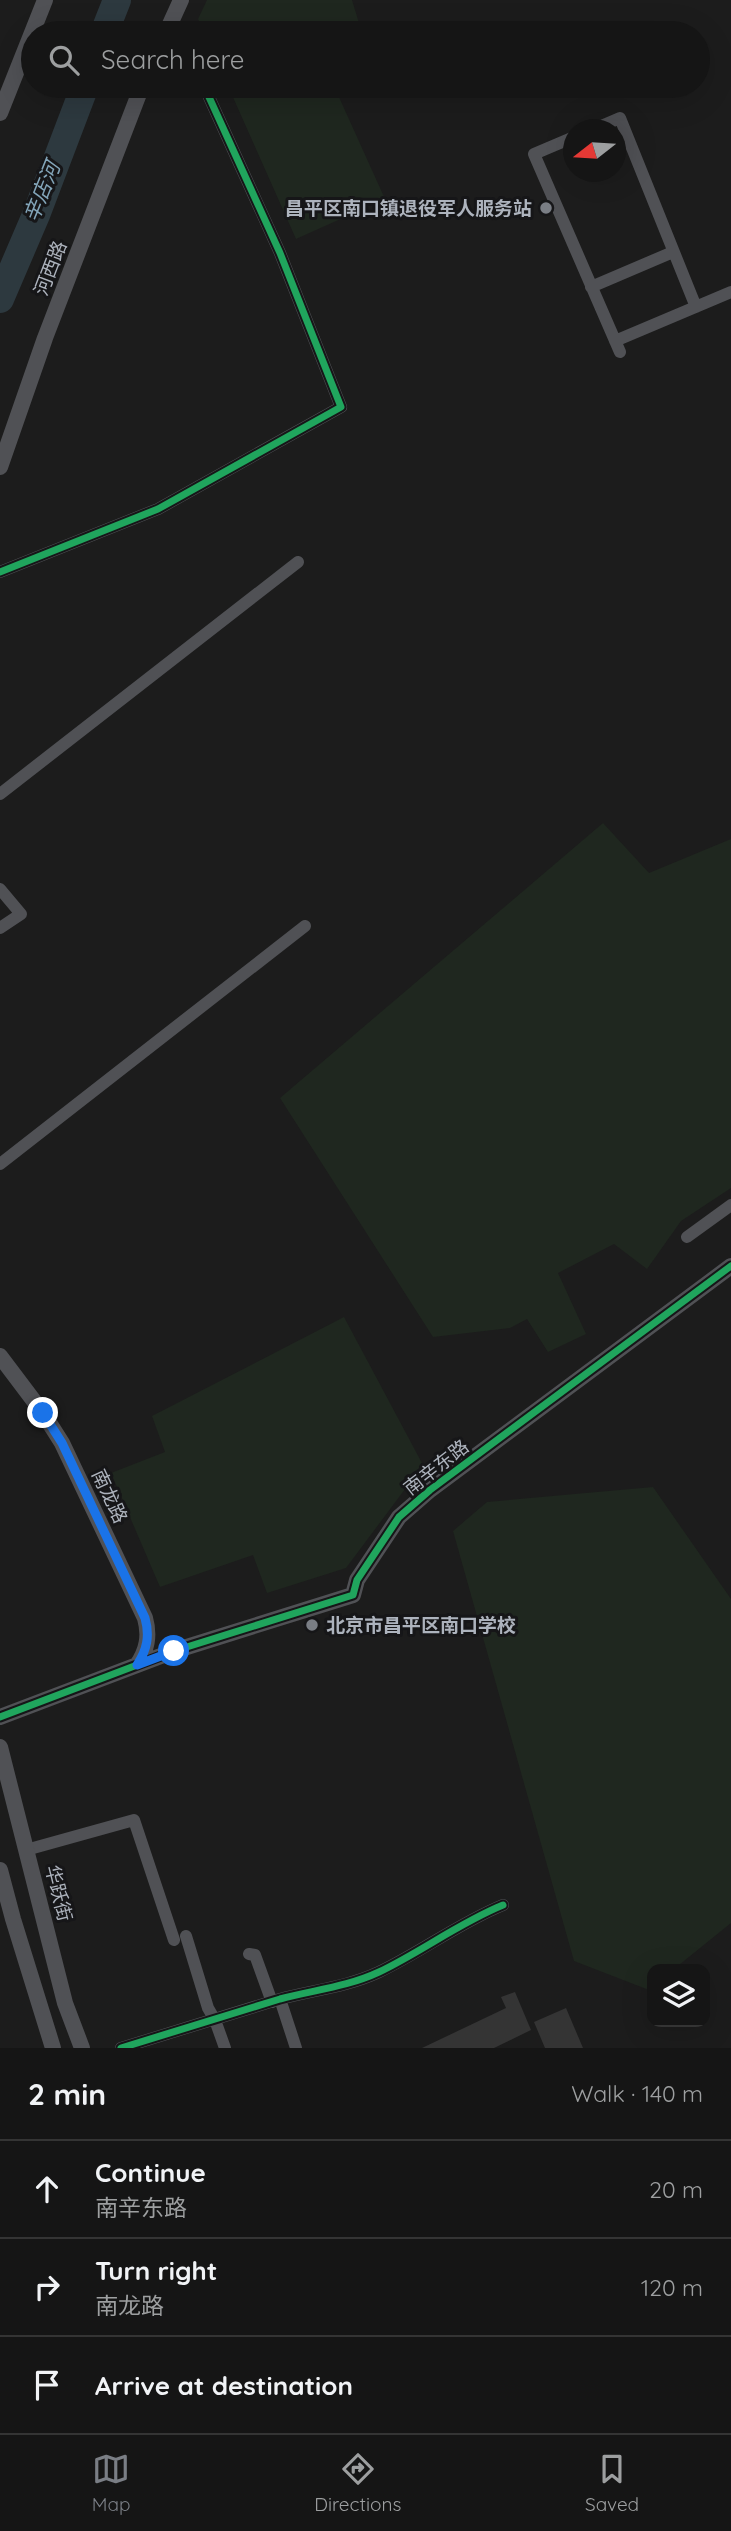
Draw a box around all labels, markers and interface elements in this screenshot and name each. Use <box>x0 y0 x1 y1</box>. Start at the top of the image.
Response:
search box <box>21 21 710 98</box>
icon: search <box>45 41 83 79</box>
text: Search here <box>101 43 245 76</box>
north arrow <box>563 119 626 182</box>
water label: 辛店河 <box>17 154 66 226</box>
place label: 昌平区南口镇退役军人服务站 <box>285 196 532 220</box>
marker: 昌平区南口镇退役军人服务站 <box>538 200 554 216</box>
street label: 河西路 <box>29 237 71 299</box>
route end <box>27 1397 58 1428</box>
street label: 南辛东路 <box>399 1434 473 1500</box>
street label: 南龙路 <box>87 1465 133 1527</box>
place label: 北京市昌平区南口学校 <box>326 1613 516 1637</box>
marker: 北京市昌平区南口学校 <box>304 1617 320 1633</box>
route start <box>158 1635 189 1666</box>
street label: 华跃街 <box>40 1862 78 1924</box>
map controls <box>647 1964 710 2027</box>
button: layers <box>647 1964 710 2027</box>
text: 2 min <box>28 2075 106 2113</box>
text: Walk · 140 m <box>571 2079 703 2108</box>
text: Continue <box>95 2156 206 2189</box>
icon: ahead <box>28 2170 66 2208</box>
text: 20 m <box>649 2175 703 2204</box>
text: 南辛东路 <box>95 2193 187 2222</box>
text: Turn right <box>95 2254 217 2287</box>
icon: right <box>28 2268 66 2306</box>
text: 120 m <box>641 2273 703 2302</box>
text: 南龙路 <box>95 2291 164 2320</box>
icon: arrive <box>28 2366 66 2404</box>
text: Arrive at destination <box>95 2369 353 2402</box>
tab: Map <box>92 2450 131 2516</box>
tab: Directions <box>314 2450 401 2516</box>
tab: Saved <box>585 2450 639 2516</box>

